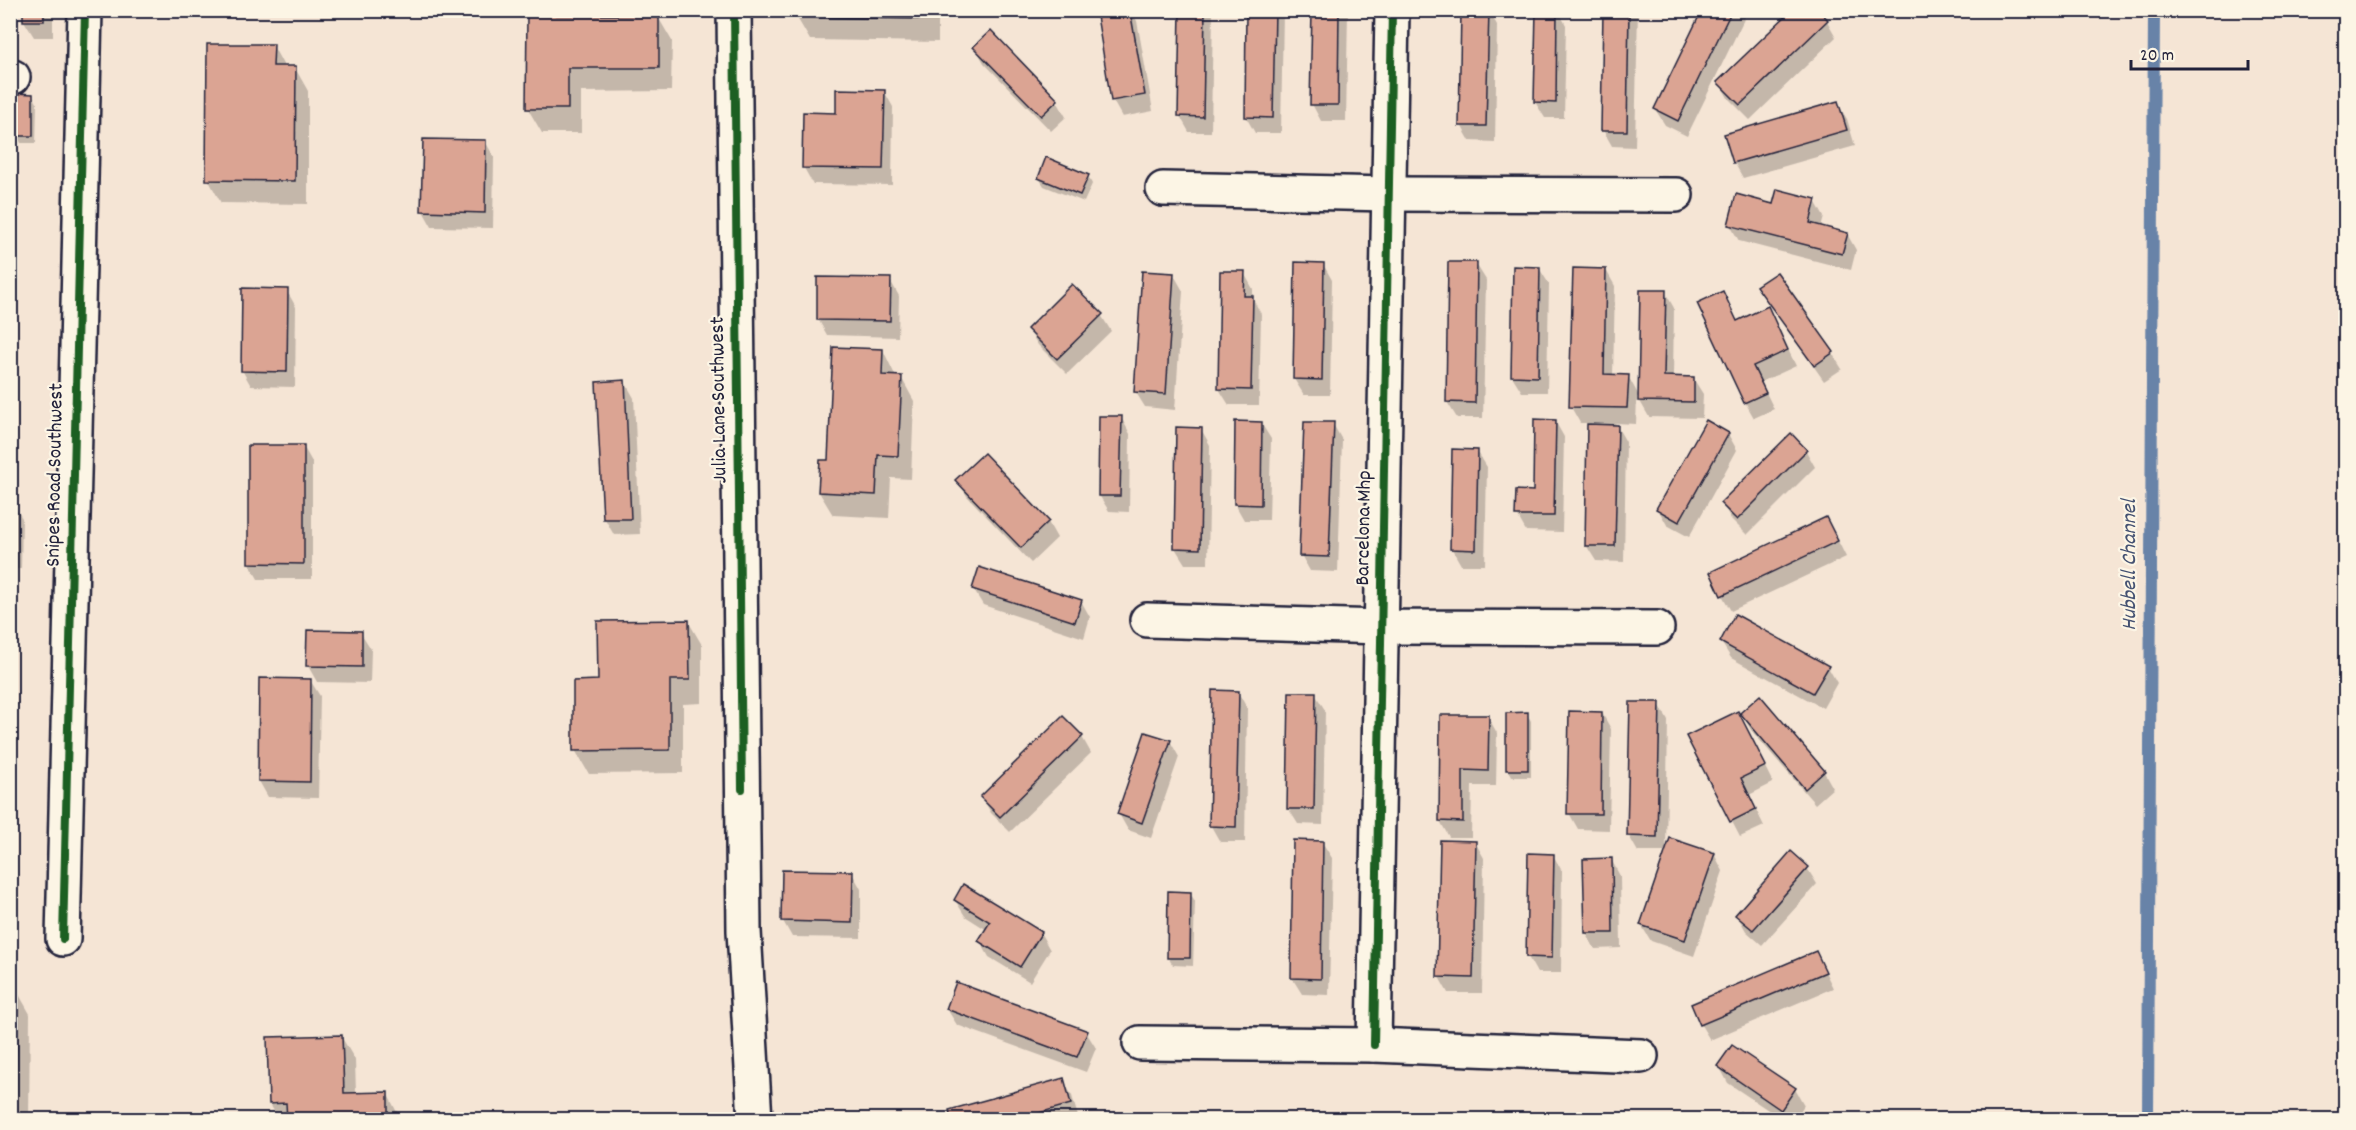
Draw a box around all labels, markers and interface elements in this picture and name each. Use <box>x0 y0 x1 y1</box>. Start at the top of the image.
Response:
scale bar <box>2131 33 2248 71</box>
text: 20 m <box>2140 44 2174 69</box>
street label: Julia Lane Southwest <box>704 316 736 484</box>
street label: Snipes Road Southwest <box>39 383 73 567</box>
street label: Barcelona Mhp <box>1349 470 1381 586</box>
water label: Hubbell Channel <box>2115 497 2146 631</box>

